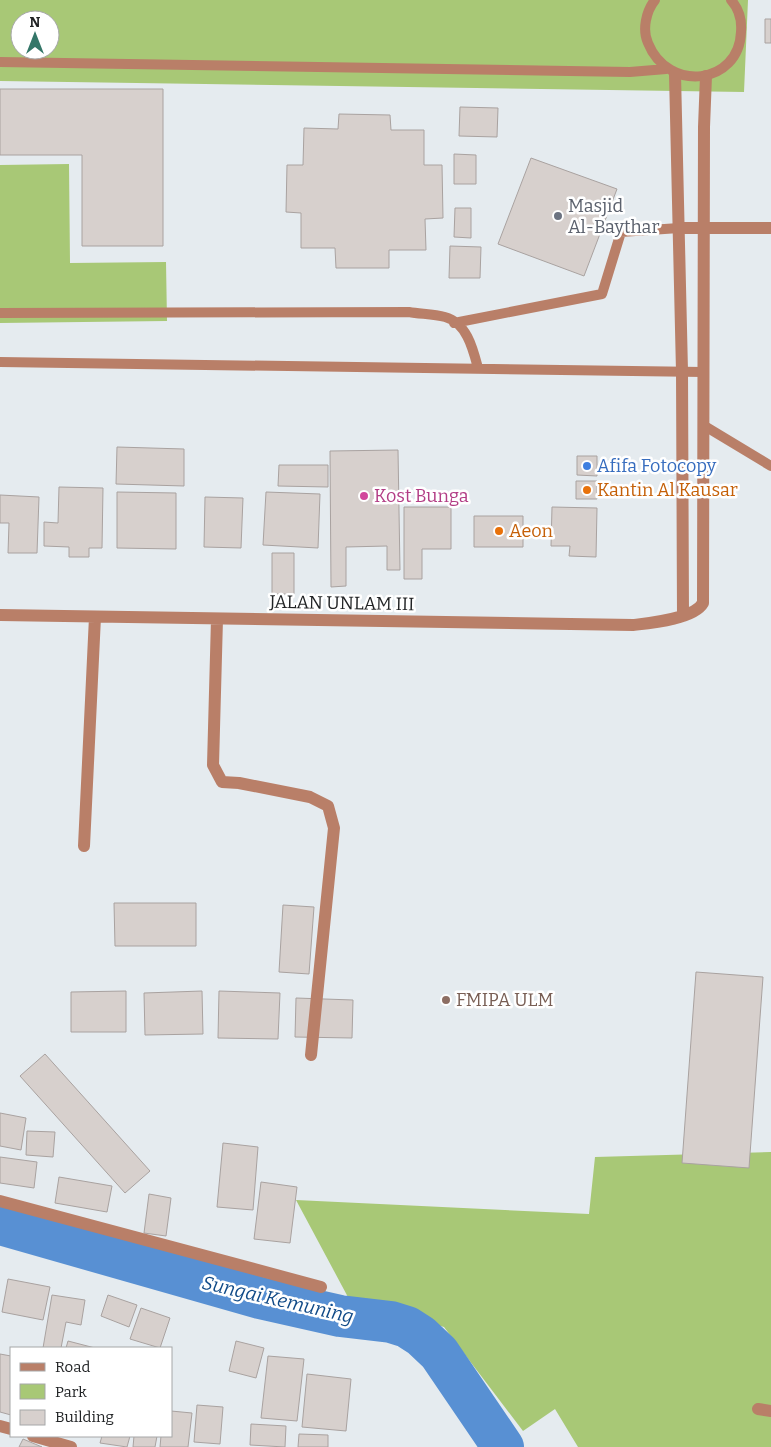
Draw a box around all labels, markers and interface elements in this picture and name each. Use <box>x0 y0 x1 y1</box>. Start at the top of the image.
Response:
north arrow <box>10 10 60 60</box>
text: N <box>30 14 41 31</box>
place label: Masjid Al-Baythar <box>568 195 659 238</box>
marker: Masjid Al-Baythar <box>552 210 564 222</box>
place label: Afifa Fotocopy <box>597 455 717 477</box>
marker: Afifa Fotocopy <box>581 460 593 472</box>
place label: Kantin Al Kausar <box>597 479 738 501</box>
marker: Kantin Al Kausar <box>581 484 593 496</box>
place label: Kost Bunga <box>374 485 469 507</box>
marker: Kost Bunga <box>358 490 370 502</box>
place label: Aeon <box>509 520 554 542</box>
marker: Aeon <box>493 525 505 537</box>
street label: JALAN UNLAM III <box>268 591 415 615</box>
place label: FMIPA ULM <box>456 989 554 1011</box>
marker: FMIPA ULM <box>440 994 452 1006</box>
water label: Sungai Kemuning <box>200 1271 356 1328</box>
legend <box>10 1347 172 1437</box>
text: Road <box>55 1358 90 1376</box>
text: Park <box>55 1383 87 1401</box>
text: Building <box>55 1408 114 1426</box>

